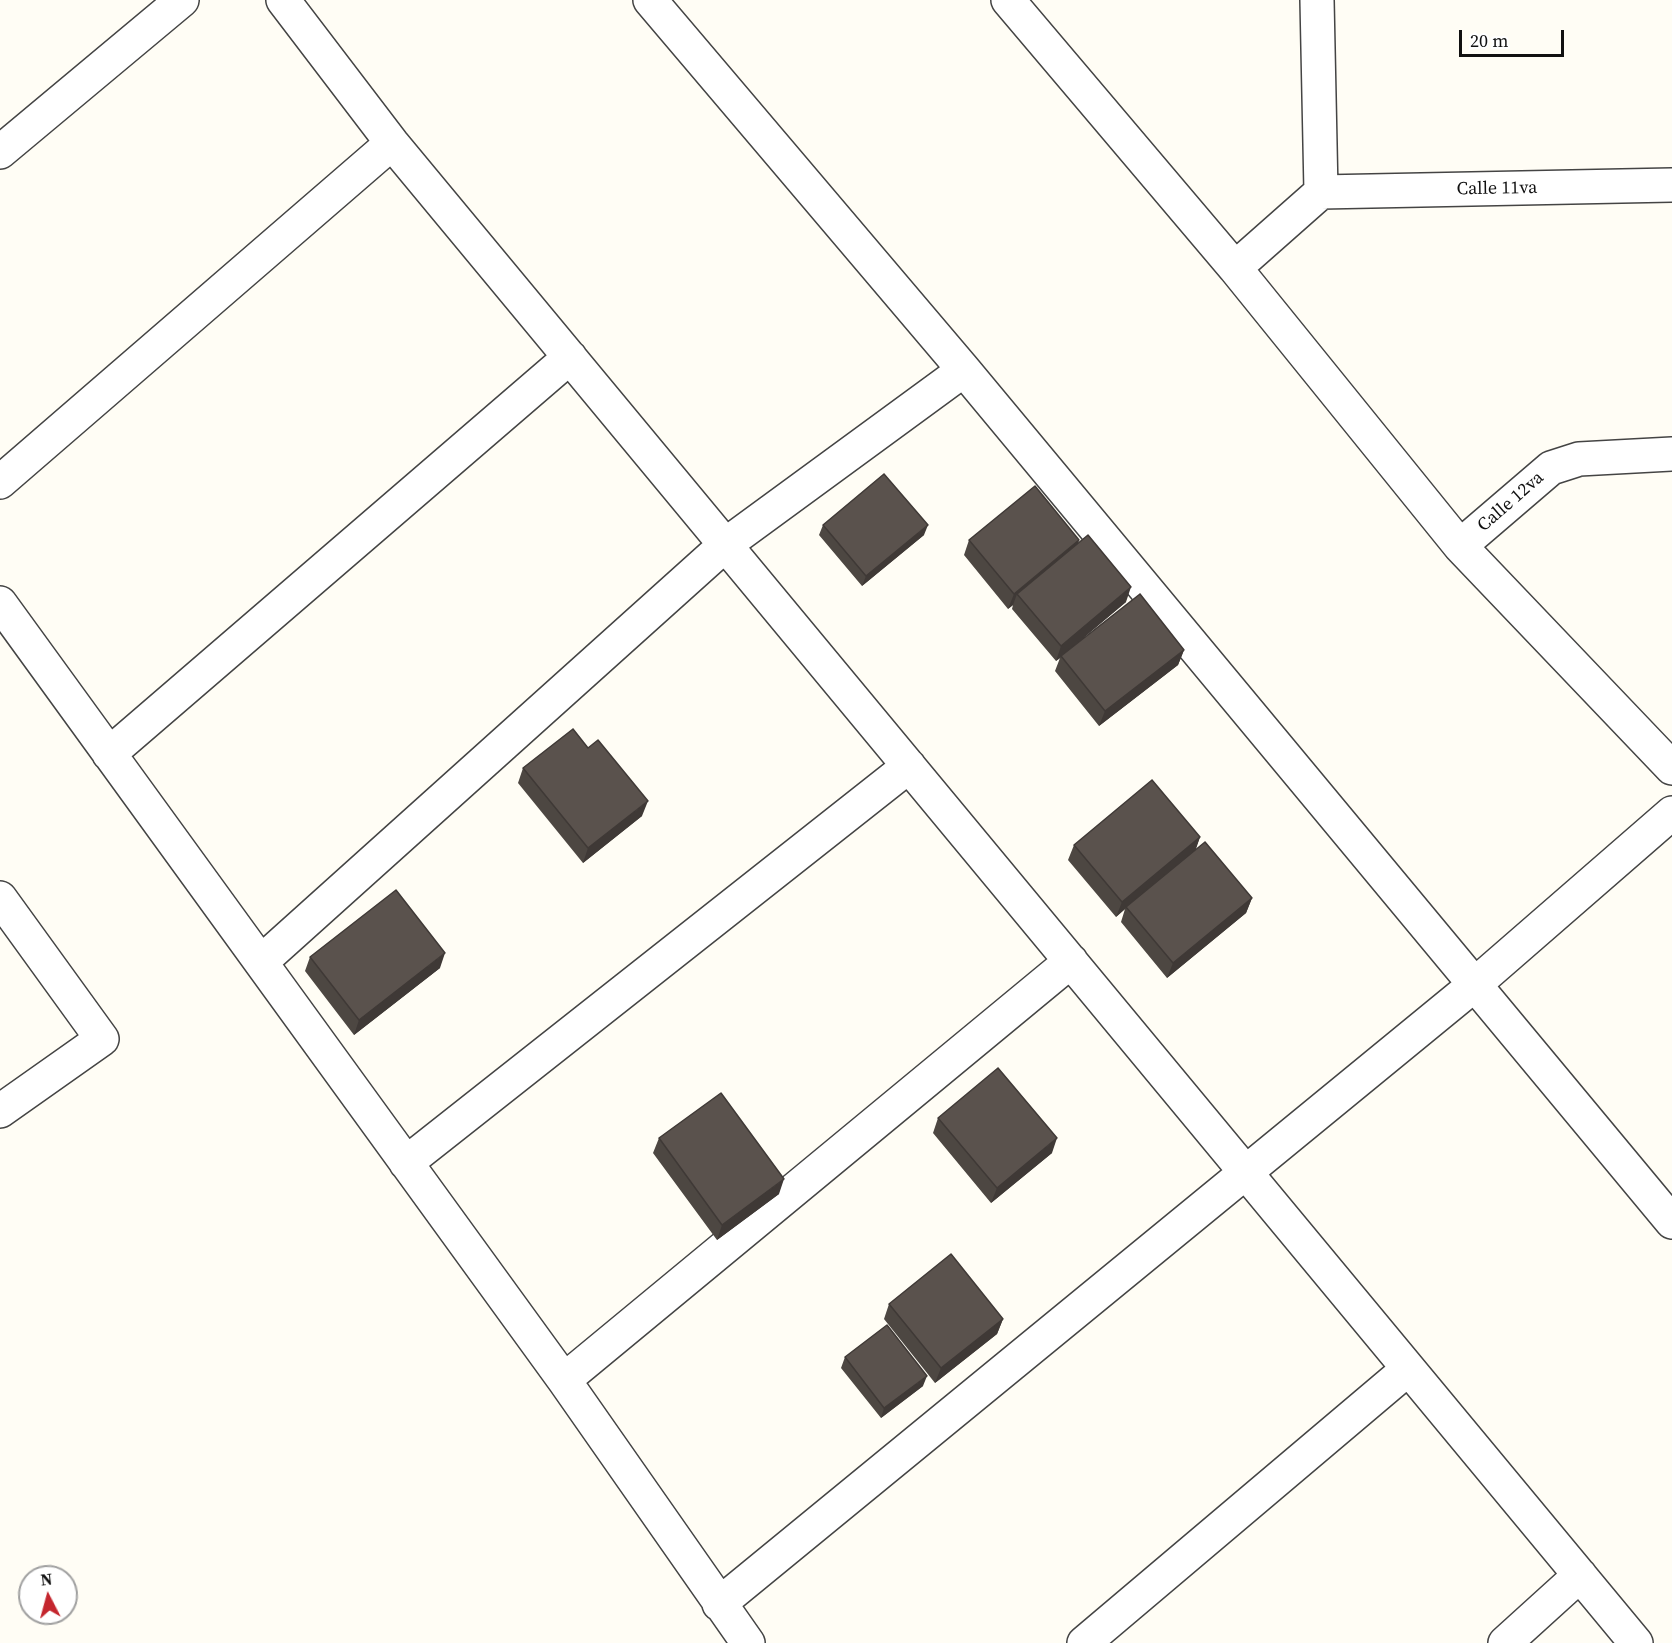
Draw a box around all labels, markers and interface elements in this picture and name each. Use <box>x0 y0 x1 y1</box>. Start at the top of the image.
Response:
scale bar <box>1462 18 1567 56</box>
text: 20 m <box>1470 28 1508 53</box>
street label: Calle 11va <box>1457 177 1537 201</box>
street label: Calle 12va <box>1474 467 1548 537</box>
north arrow <box>18 1565 78 1625</box>
text: N <box>39 1568 53 1591</box>

